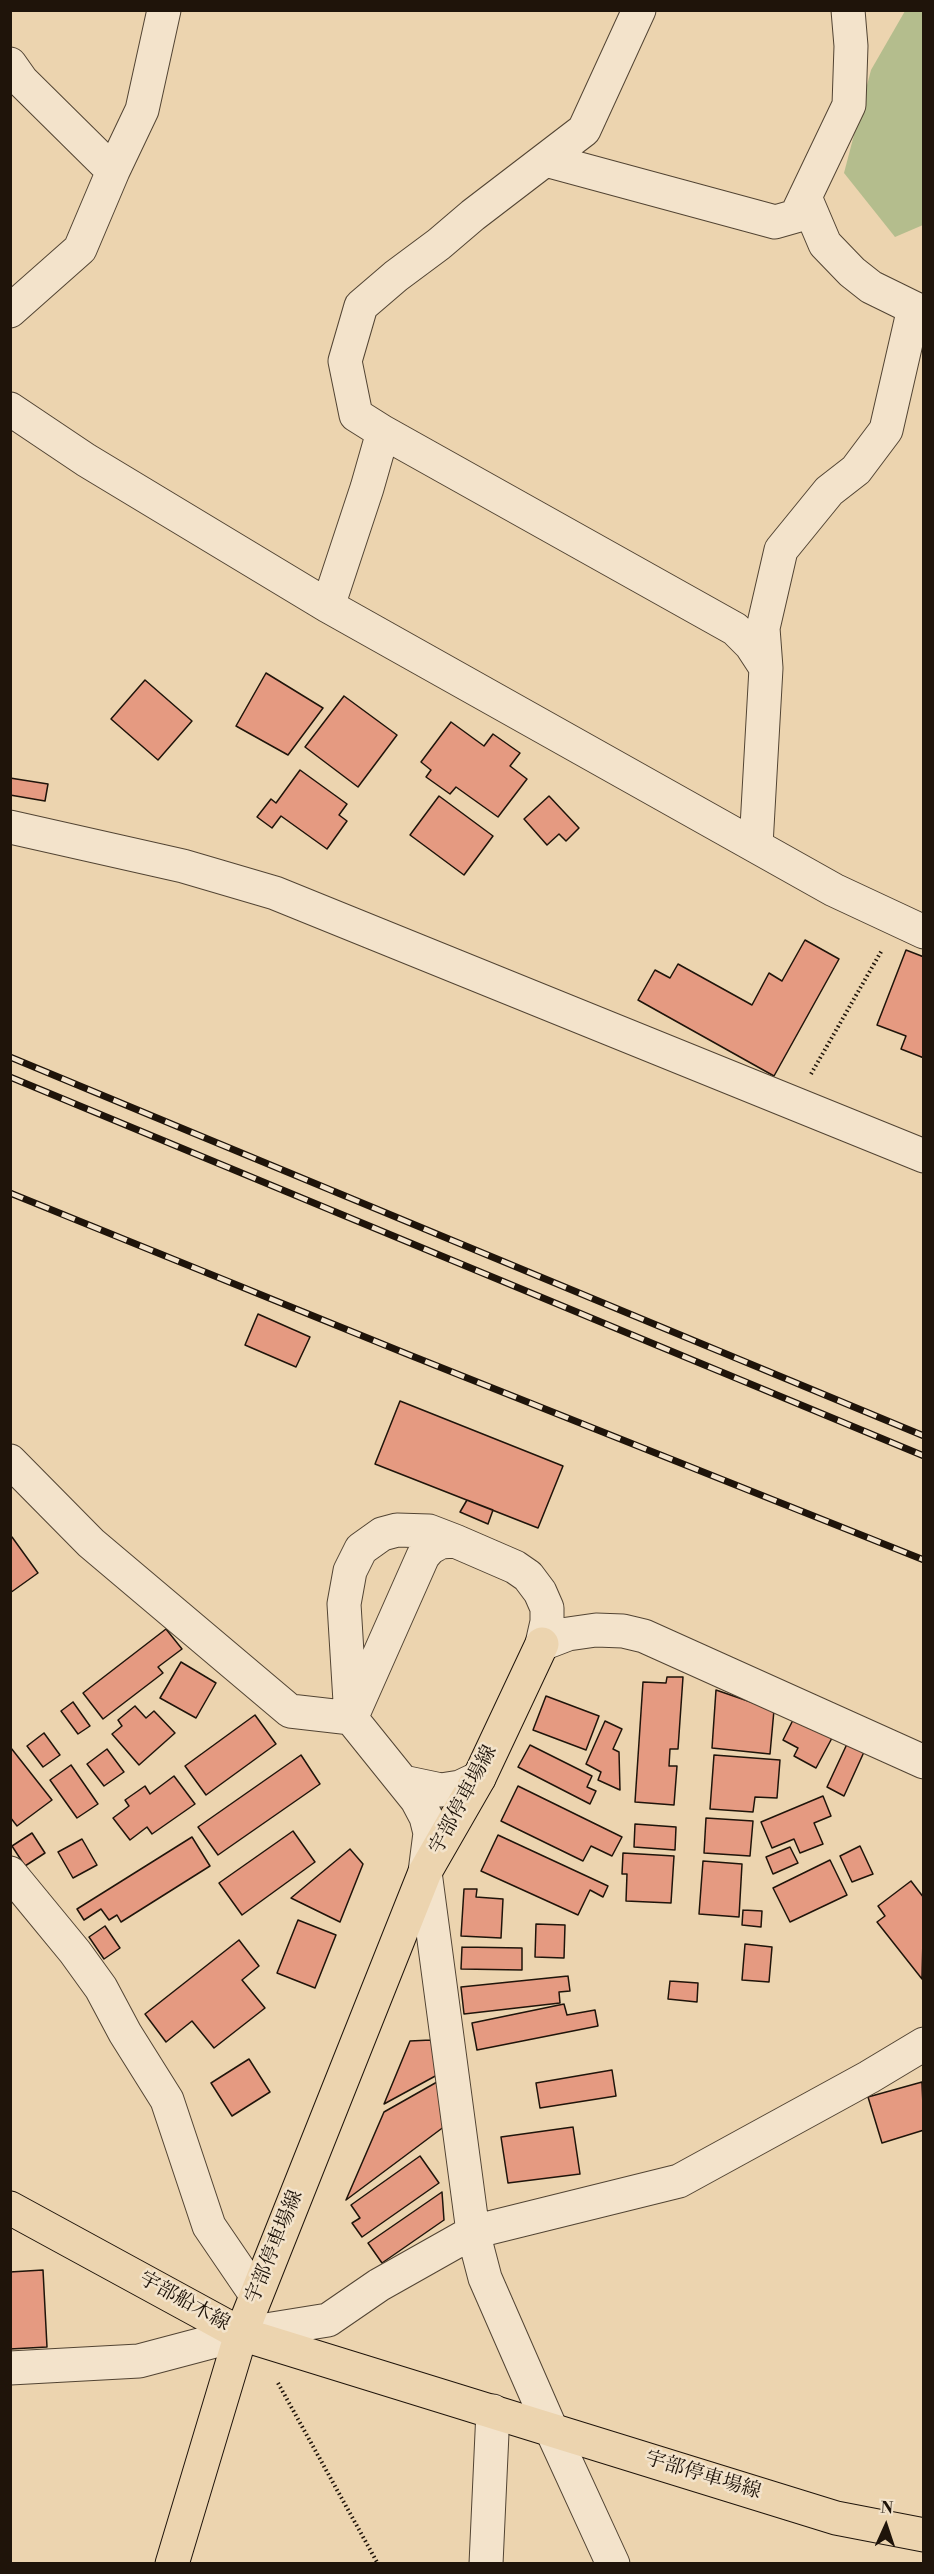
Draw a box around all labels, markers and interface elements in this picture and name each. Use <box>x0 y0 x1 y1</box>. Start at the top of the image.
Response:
street label: 宇部停車場線 <box>425 1741 503 1859</box>
street label: 宇部停車場線 <box>241 2187 309 2307</box>
street label: 宇部船木線 <box>134 2267 234 2337</box>
street label: 宇部停車場線 <box>642 2447 764 2505</box>
north arrow <box>856 2496 916 2556</box>
text: N <box>880 2498 894 2518</box>

